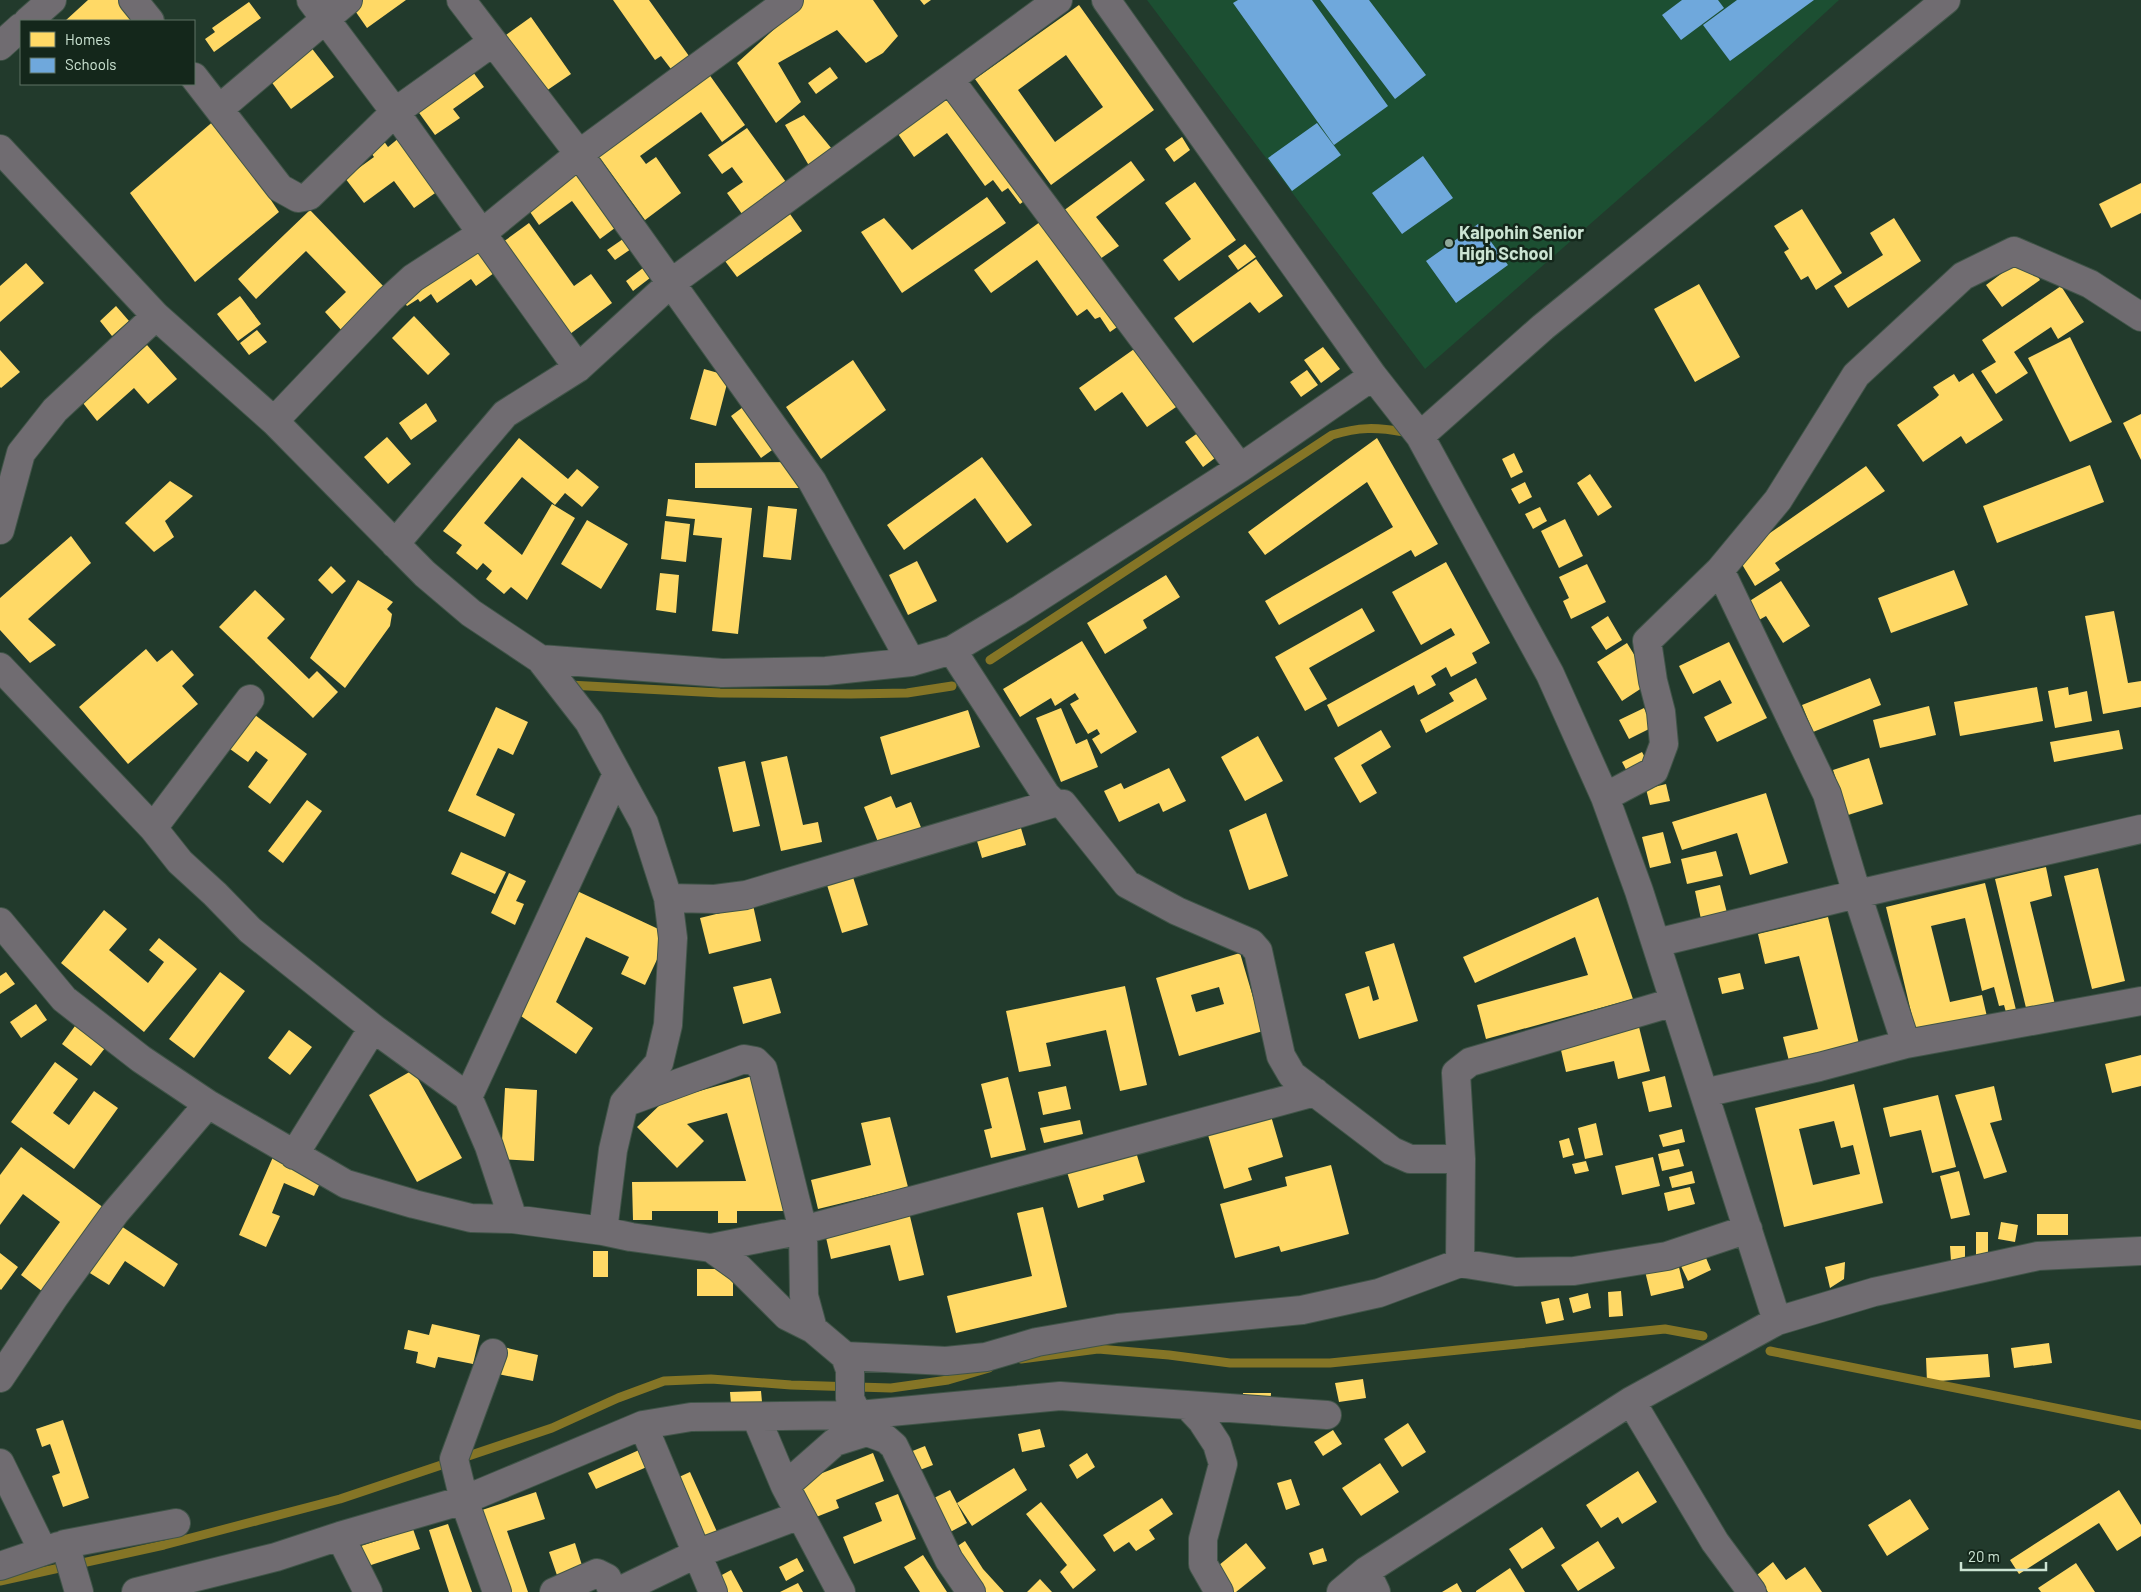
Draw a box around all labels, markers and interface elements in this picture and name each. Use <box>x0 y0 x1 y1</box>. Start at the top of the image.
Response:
legend <box>20 20 195 85</box>
text: Homes <box>65 30 110 48</box>
text: Schools <box>65 55 117 73</box>
place label: Kalpohin Senior High School <box>1459 221 1584 264</box>
marker: Kalpohin Senior High School <box>1443 237 1455 249</box>
scale bar <box>1961 1540 2046 1572</box>
text: 20 m <box>1968 1547 2000 1565</box>

